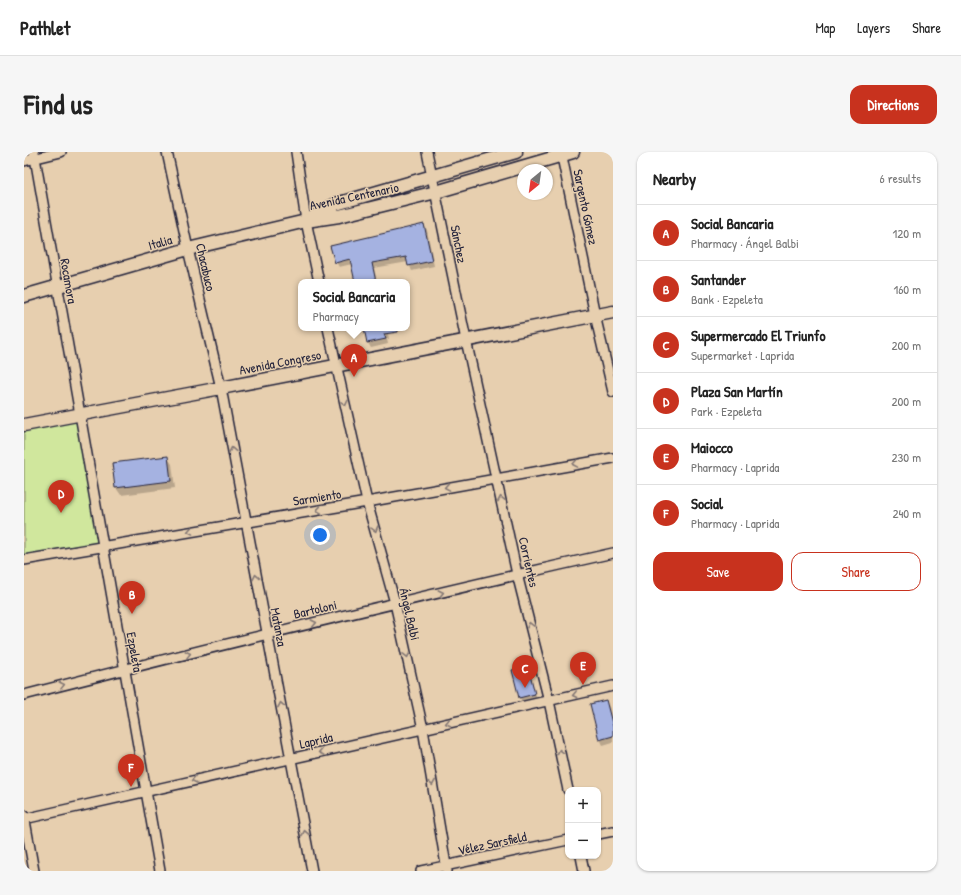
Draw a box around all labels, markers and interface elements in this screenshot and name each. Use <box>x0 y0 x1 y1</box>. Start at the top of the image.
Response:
text: Pathlet <box>20 15 70 41</box>
text: Map <box>815 18 835 37</box>
text: Layers <box>857 18 890 37</box>
text: Share <box>912 18 941 37</box>
text: Find us <box>24 85 93 123</box>
button: Directions <box>850 85 937 124</box>
north arrow <box>517 164 553 200</box>
text: Nearby <box>653 167 696 190</box>
street label: Sargento Gómez <box>569 168 603 247</box>
text: 6 results <box>880 169 921 187</box>
street label: Avenida Centenario <box>308 178 400 214</box>
text: Social Bancaria <box>691 213 773 234</box>
street label: Sánchez <box>447 224 472 265</box>
text: A <box>663 224 669 242</box>
text: 120 m <box>893 224 921 242</box>
street label: Italia <box>146 230 174 254</box>
text: Pharmacy · Ángel Balbi <box>691 234 799 252</box>
street label: Chacabuco <box>192 241 220 293</box>
street label: Rocamora <box>56 257 82 305</box>
text: Santander <box>691 269 746 290</box>
popup <box>298 279 410 331</box>
text: B <box>663 280 669 298</box>
text: 160 m <box>893 280 921 298</box>
text: Social Bancaria <box>313 286 395 307</box>
text: Bank · Ezpeleta <box>691 290 763 308</box>
text: Pharmacy <box>313 307 359 325</box>
text: Supermercado El Triunfo <box>691 325 825 346</box>
text: C <box>662 336 670 354</box>
text: 200 m <box>891 336 921 354</box>
pin: A <box>341 344 367 377</box>
street label: Avenida Congreso <box>237 345 323 379</box>
text: Supermarket · Laprida <box>691 346 794 364</box>
text: Plaza San Martín <box>691 381 783 402</box>
text: D <box>663 392 669 410</box>
text: 200 m <box>891 392 921 410</box>
one-way arrow <box>340 400 348 406</box>
text: Park · Ezpeleta <box>691 402 762 420</box>
text: Maiocco <box>691 437 733 458</box>
one-way arrow <box>228 446 237 453</box>
text: E <box>663 448 669 466</box>
text: 230 m <box>891 448 921 466</box>
text: Pharmacy · Laprida <box>691 458 779 476</box>
one-way arrow <box>571 459 578 468</box>
pin: D <box>48 480 74 513</box>
one-way arrow <box>443 482 450 491</box>
street label: Sarmiento <box>292 484 342 510</box>
text: Social <box>691 493 723 514</box>
one-way arrow <box>497 496 505 502</box>
text: F <box>664 504 668 522</box>
text: 240 m <box>892 504 921 522</box>
one-way arrow <box>315 505 322 513</box>
text: Pharmacy · Laprida <box>691 514 779 532</box>
your location <box>310 525 330 545</box>
one-way arrow <box>370 526 379 533</box>
one-way arrow <box>187 527 194 535</box>
street label: Corrientes <box>514 535 544 589</box>
button: Save <box>653 552 783 591</box>
button: Share <box>791 552 921 591</box>
one-way arrow <box>253 574 261 580</box>
pin: B <box>119 581 145 614</box>
street label: Ángel Balbi <box>395 586 425 642</box>
one-way arrow <box>437 589 444 597</box>
street label: Bartoloni <box>292 595 338 623</box>
street label: Matanza <box>266 606 292 648</box>
one-way arrow <box>311 619 317 627</box>
one-way arrow <box>527 622 535 629</box>
street label: Ezpeleta <box>123 631 147 673</box>
one-way arrow <box>185 650 191 658</box>
one-way arrow <box>402 652 410 659</box>
pin: E <box>570 652 596 685</box>
pin: C <box>512 655 538 688</box>
one-way arrow <box>58 681 65 690</box>
one-way arrow <box>572 690 578 698</box>
one-way arrow <box>277 702 285 708</box>
one-way arrow <box>445 719 451 727</box>
street label: Laprida <box>298 727 334 753</box>
one-way arrow <box>318 747 324 755</box>
one-way arrow <box>556 749 565 755</box>
pin: F <box>118 754 144 787</box>
one-way arrow <box>191 776 198 784</box>
one-way arrow <box>427 780 436 786</box>
map controls <box>565 787 601 859</box>
button: + <box>565 787 601 823</box>
button: − <box>565 823 601 859</box>
street label: Vélez Sarsfield <box>456 827 528 859</box>
one-way arrow <box>301 830 310 836</box>

